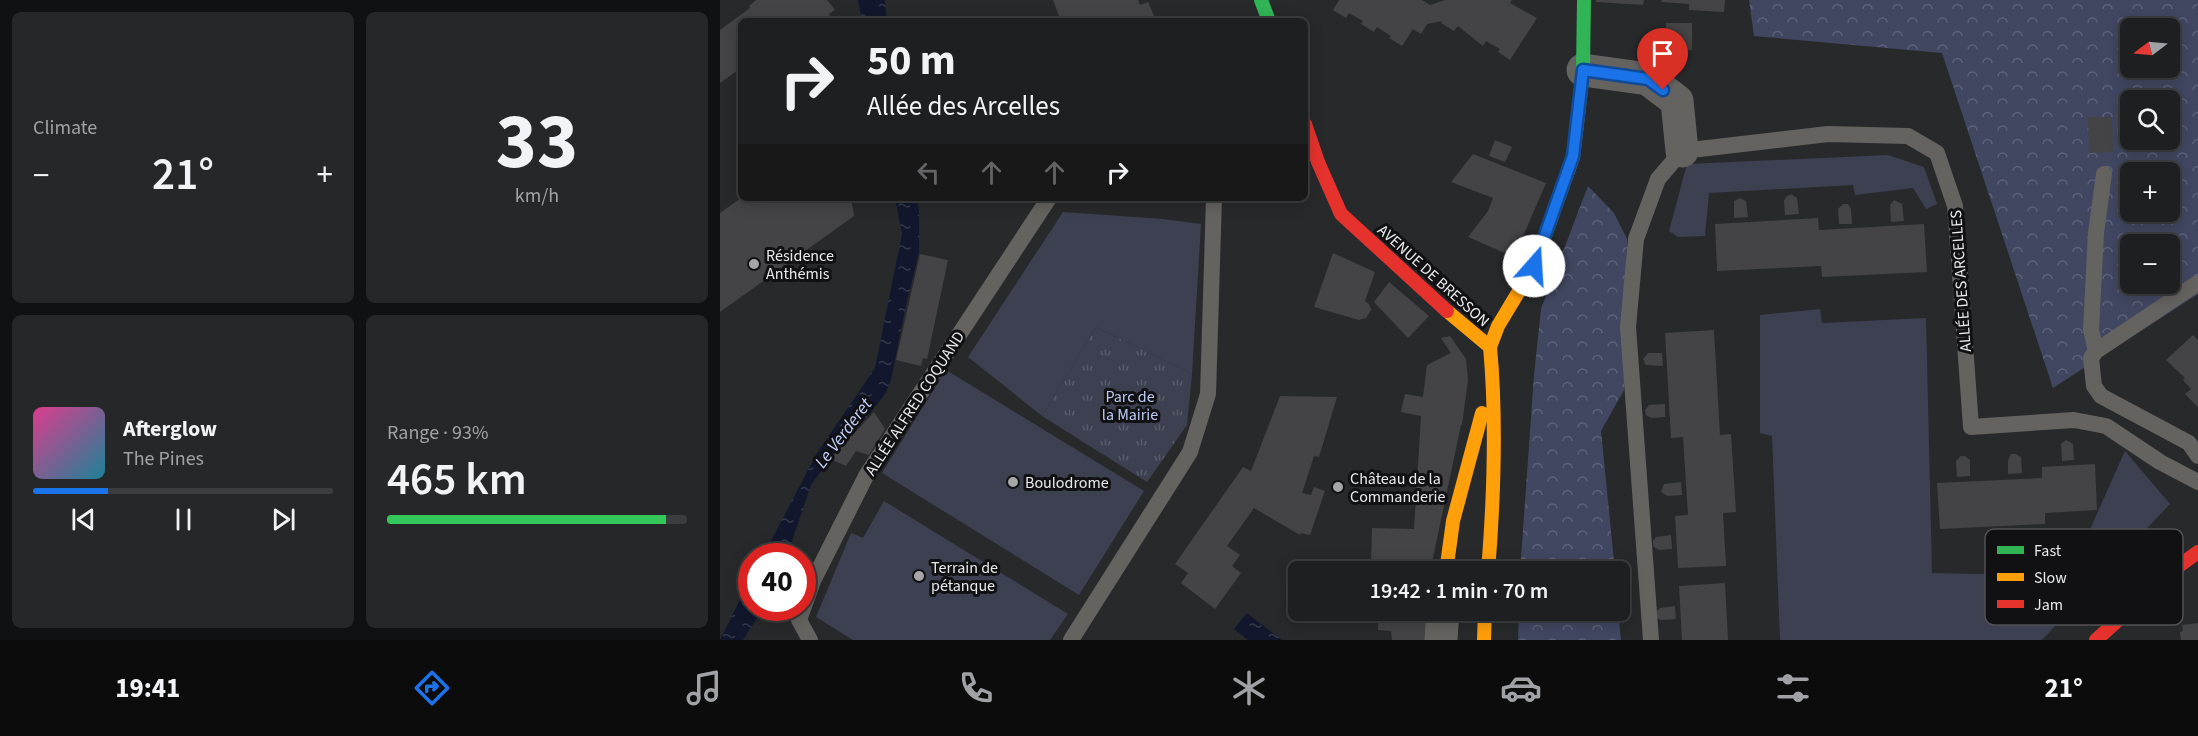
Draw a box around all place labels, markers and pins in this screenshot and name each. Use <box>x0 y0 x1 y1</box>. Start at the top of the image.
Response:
pin <box>1637 28 1688 90</box>
place label: Résidence Anthémis <box>766 245 834 285</box>
marker: Résidence Anthémis <box>747 257 761 271</box>
place label: Château de la Commanderie <box>1350 468 1445 508</box>
place label: Boulodrome <box>1025 472 1109 494</box>
marker: Boulodrome <box>1006 475 1020 489</box>
marker: Château de la Commanderie <box>1331 480 1345 494</box>
place label: Terrain de pétanque <box>931 557 998 597</box>
marker: Terrain de pétanque <box>912 569 926 583</box>

